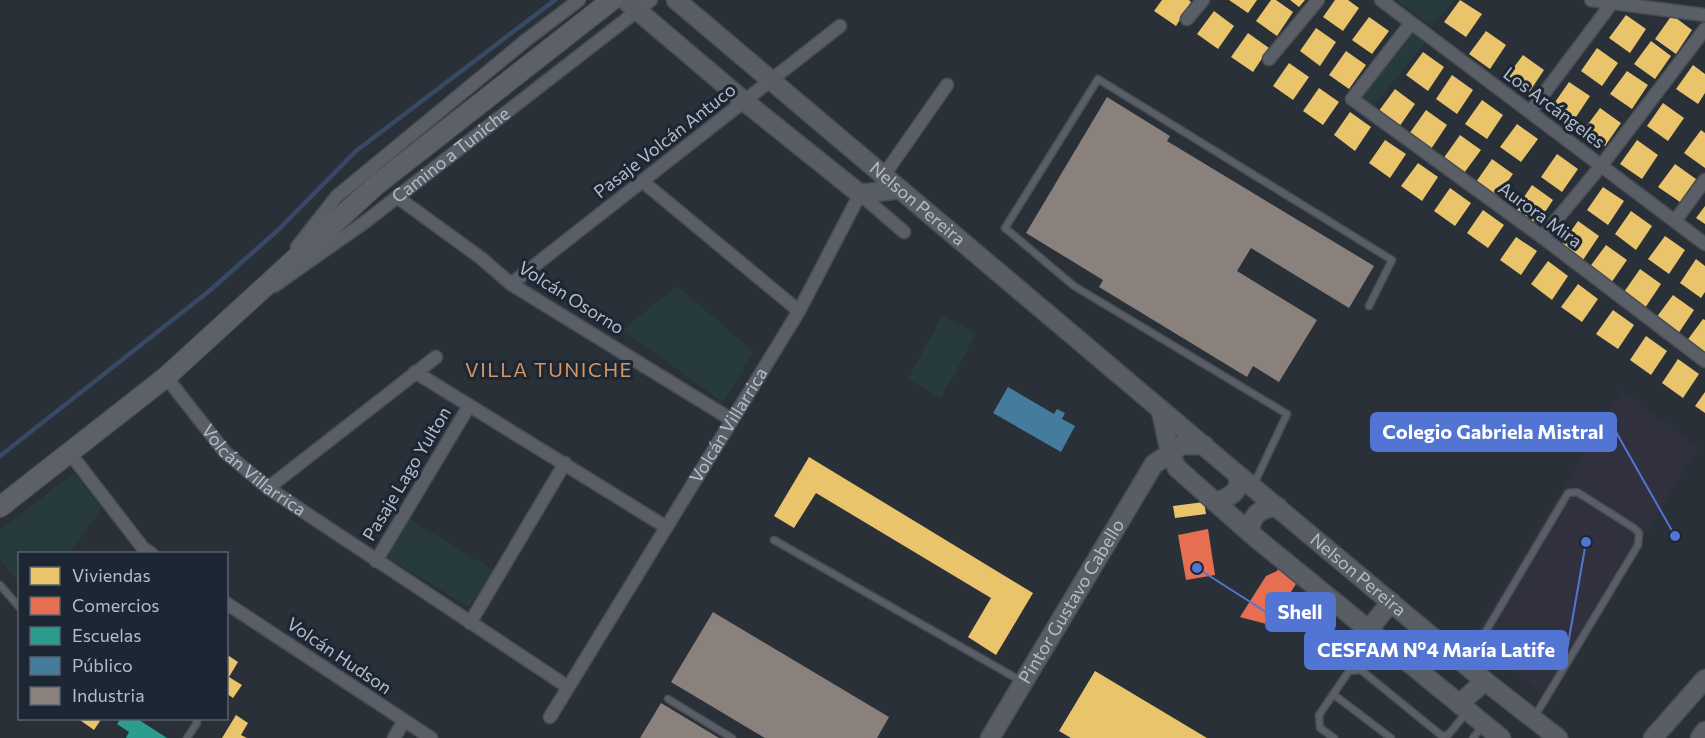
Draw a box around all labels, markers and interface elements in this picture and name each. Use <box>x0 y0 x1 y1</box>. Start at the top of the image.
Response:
street label: Los Arcángeles <box>1499 62 1610 153</box>
street label: Pasaje Volcán Antuco <box>589 78 740 202</box>
street label: Camino a Tuniche <box>387 102 514 207</box>
street label: Nelson Pereira <box>866 157 970 250</box>
street label: Aurora Mira <box>1494 176 1587 252</box>
street label: Volcán Osorno <box>515 256 628 338</box>
district label: VILLA TUNICHE <box>465 357 633 381</box>
street label: Volcán Villarrica <box>684 363 772 487</box>
street label: Pasaje Lago Yulton <box>357 402 455 545</box>
callout: Colegio Gabriela Mistral <box>1371 413 1616 451</box>
street label: Volcán Villarrica <box>197 419 311 520</box>
text: Colegio Gabriela Mistral <box>1382 419 1604 443</box>
street label: Pintor Gustavo Cabello <box>1013 515 1129 687</box>
street label: Nelson Pereira <box>1306 528 1411 621</box>
legend <box>18 552 228 720</box>
text: Viviendas <box>72 564 151 586</box>
callout: Shell <box>1266 593 1335 631</box>
text: Comercios <box>72 594 159 616</box>
text: Shell <box>1277 599 1323 623</box>
street label: Volcán Hudson <box>283 612 396 698</box>
text: Escuelas <box>72 624 141 646</box>
callout: CESFAM Nº4 María Latife <box>1305 631 1567 669</box>
text: CESFAM Nº4 María Latife <box>1317 637 1555 661</box>
text: Público <box>72 654 133 676</box>
text: Industria <box>72 684 145 706</box>

